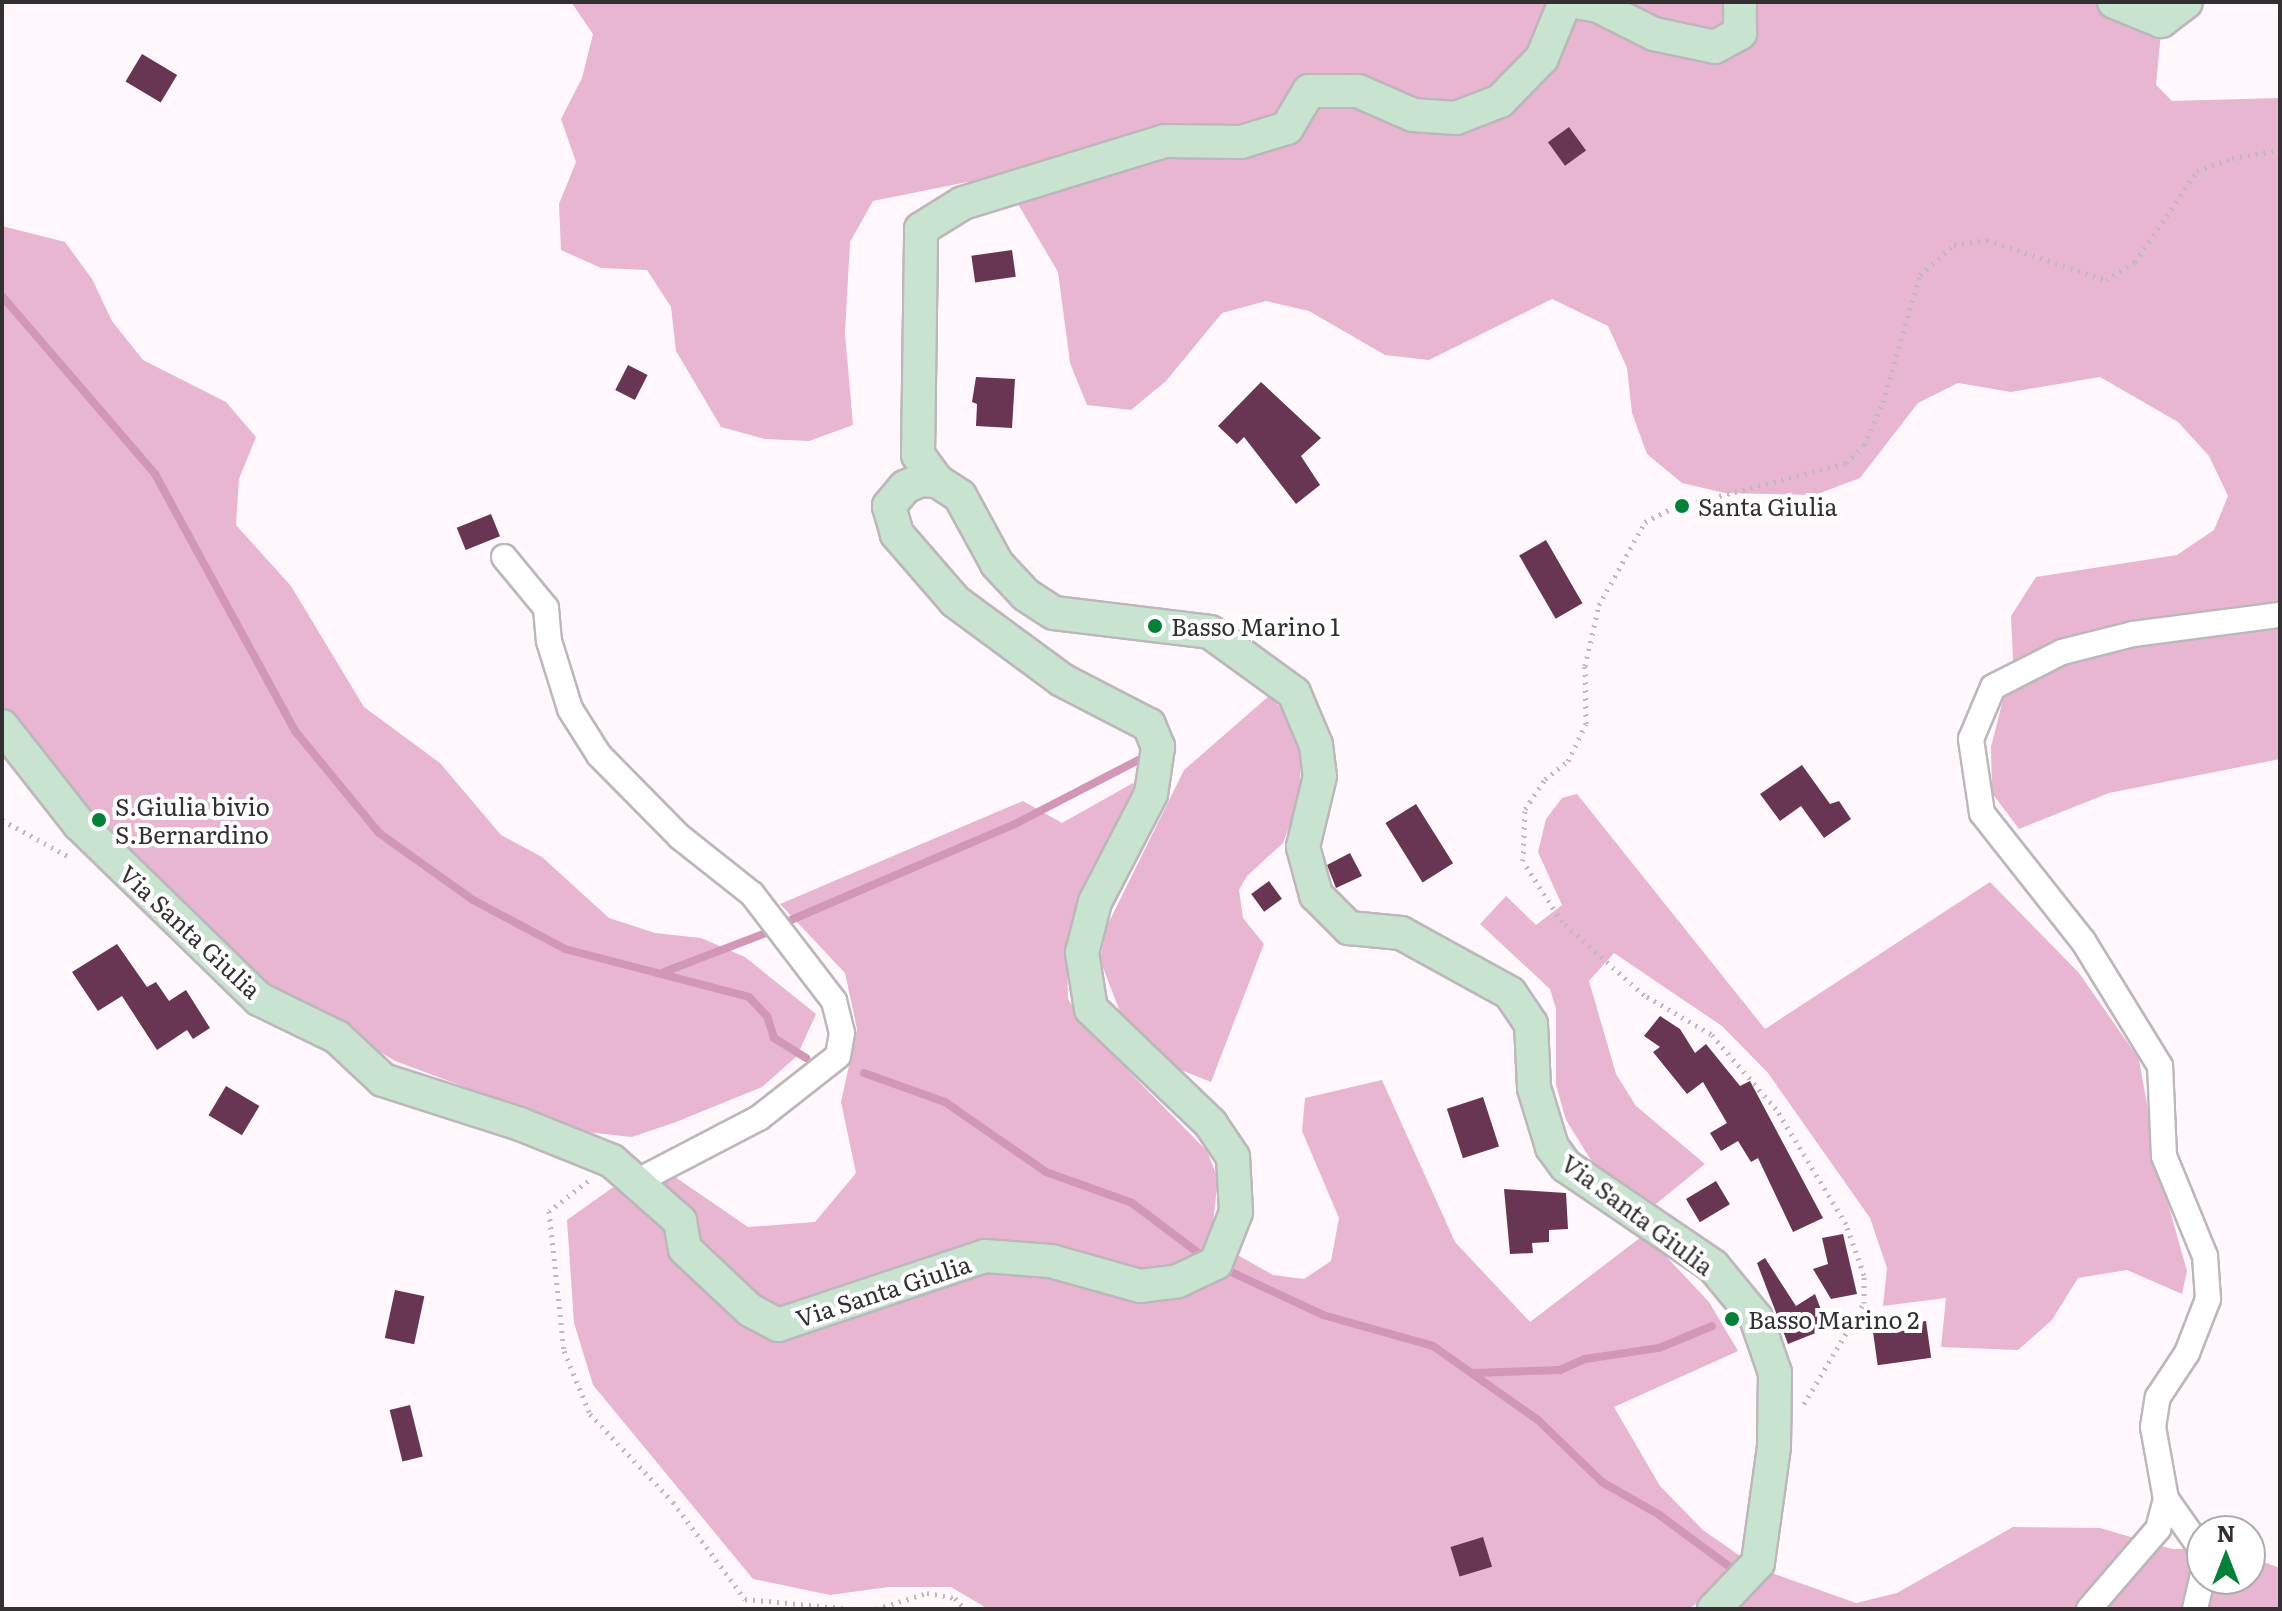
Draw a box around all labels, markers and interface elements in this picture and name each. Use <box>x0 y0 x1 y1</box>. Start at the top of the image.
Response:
place label: Santa Giulia <box>1698 492 1837 520</box>
marker: Santa Giulia <box>1673 497 1691 515</box>
place label: Basso Marino 1 <box>1171 612 1340 640</box>
marker: Basso Marino 1 <box>1146 617 1164 635</box>
place label: S.Giulia bivio S.Bernardino <box>115 792 270 848</box>
marker: S.Giulia bivio S.Bernardino <box>90 811 108 829</box>
street label: Via Santa Giulia <box>114 858 268 1004</box>
street label: Via Santa Giulia <box>1556 1148 1720 1280</box>
street label: Via Santa Giulia <box>792 1248 974 1332</box>
place label: Basso Marino 2 <box>1748 1305 1920 1333</box>
marker: Basso Marino 2 <box>1723 1310 1741 1328</box>
north arrow <box>2186 1515 2266 1595</box>
text: N <box>2217 1516 2235 1549</box>

